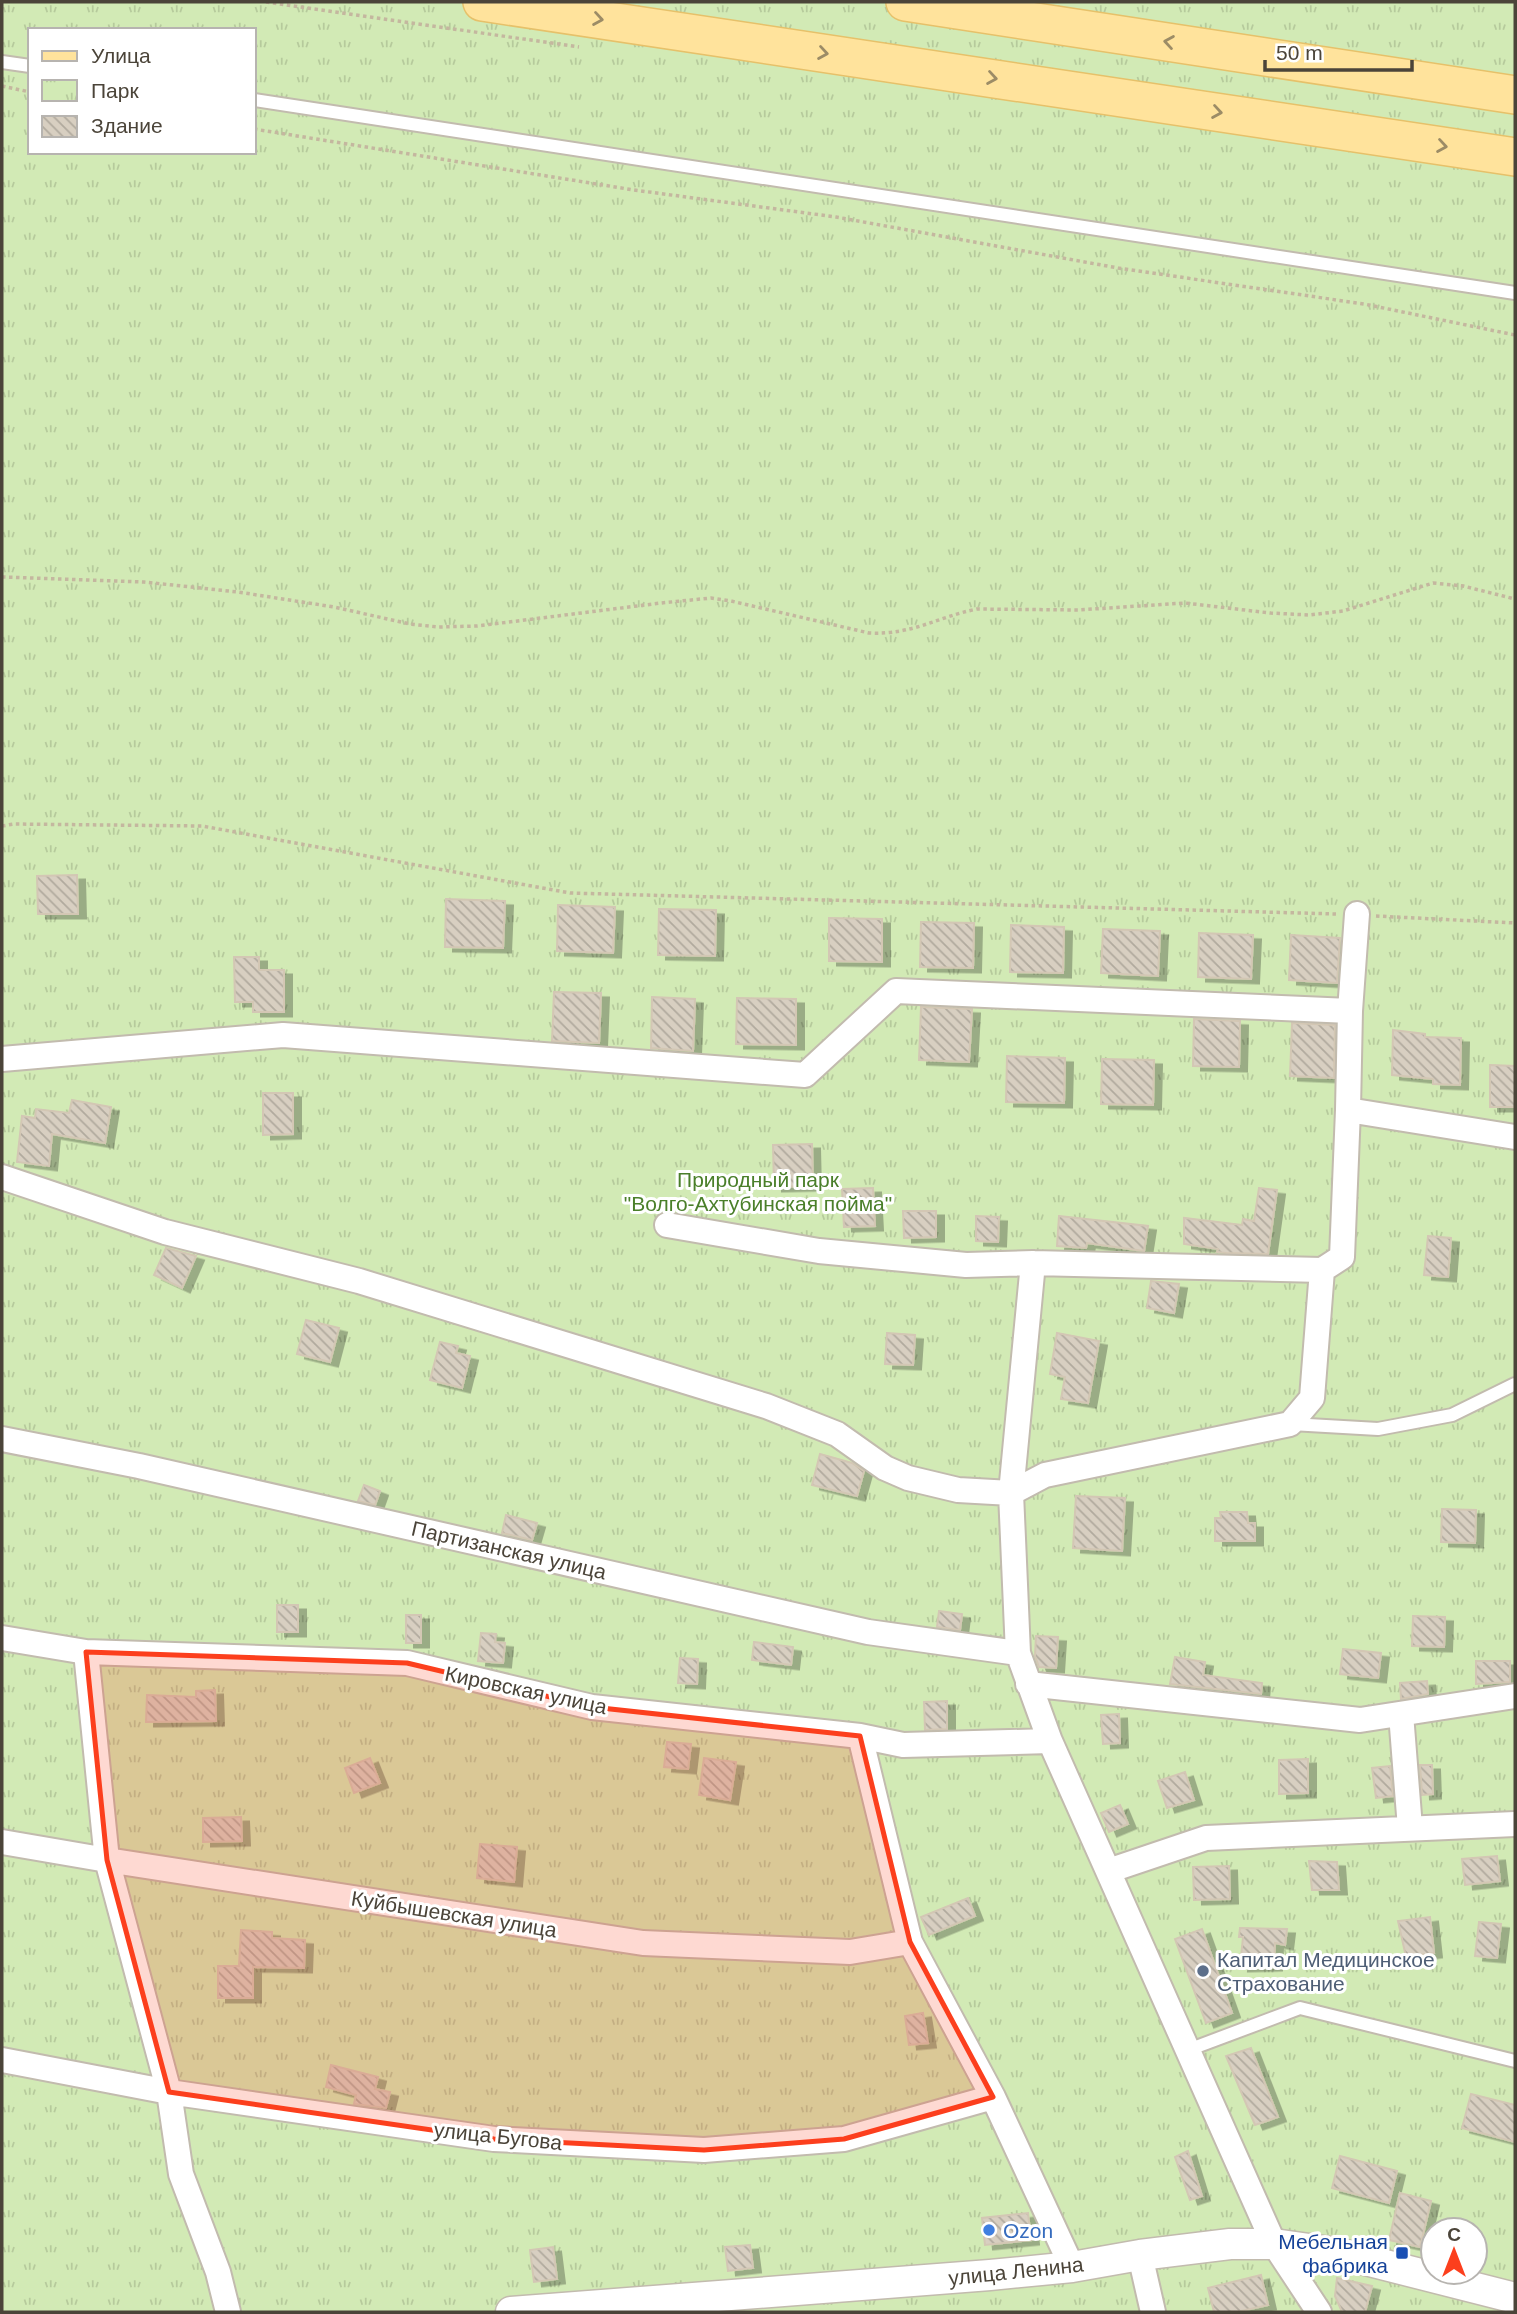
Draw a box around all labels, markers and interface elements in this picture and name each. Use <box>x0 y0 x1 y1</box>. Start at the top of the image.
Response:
one-way arrow <box>592 11 604 26</box>
legend <box>28 28 256 154</box>
scale bar <box>1265 28 1412 72</box>
one-way arrow <box>1163 35 1175 50</box>
text: 50 m <box>1276 41 1323 64</box>
text: Улица <box>91 44 151 67</box>
one-way arrow <box>817 45 829 60</box>
one-way arrow <box>986 71 998 86</box>
text: Парк <box>91 79 139 102</box>
one-way arrow <box>1211 104 1223 119</box>
text: Здание <box>91 114 163 137</box>
one-way arrow <box>1436 138 1448 153</box>
park label: Природный парк "Волго-Ахтубинская пойма" <box>624 1168 892 1215</box>
street label: Партизанская улица <box>409 1516 609 1584</box>
street label: Кировская улица <box>443 1662 609 1718</box>
street label: Куйбышевская улица <box>350 1886 559 1942</box>
place label: Капитал Медицинское Страхование <box>1217 1948 1435 1995</box>
marker: Капитал Медицинское Страхование <box>1195 1963 1211 1979</box>
street label: улица Бугова <box>433 2118 564 2154</box>
north arrow <box>1419 2216 1489 2286</box>
place label: Ozon <box>1003 2219 1053 2242</box>
marker: Ozon <box>981 2222 997 2238</box>
text: С <box>1447 2224 1461 2245</box>
place label: Мебельная фабрика <box>1278 2230 1388 2277</box>
marker: Мебельная фабрика <box>1394 2245 1410 2261</box>
street label: улица Ленина <box>947 2252 1085 2290</box>

